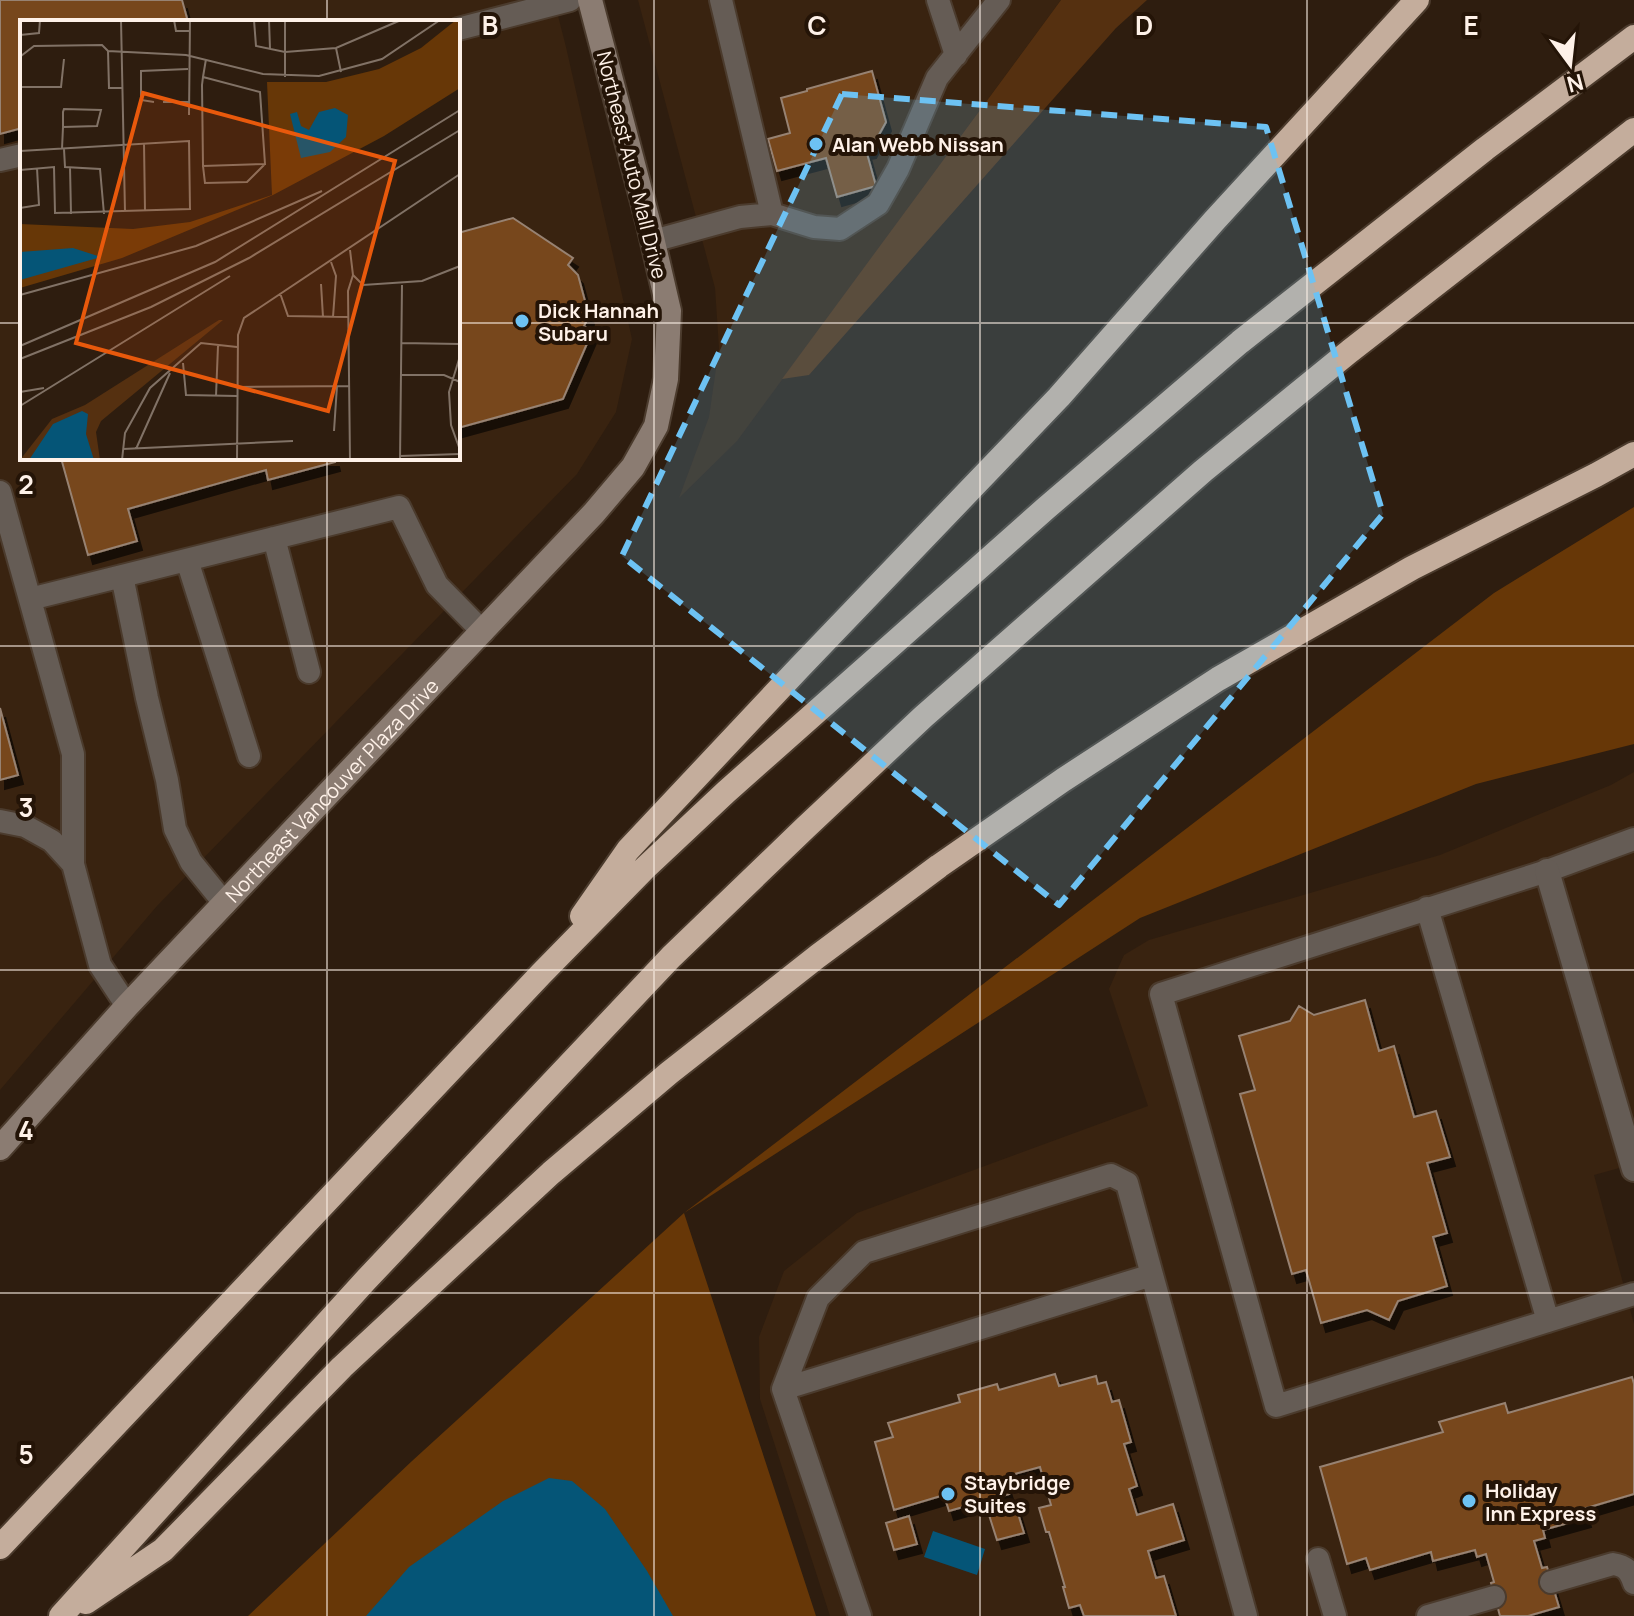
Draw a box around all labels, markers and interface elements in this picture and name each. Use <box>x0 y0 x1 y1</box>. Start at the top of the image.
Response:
text: B <box>482 7 498 43</box>
text: C <box>807 7 827 43</box>
text: D <box>1135 7 1153 43</box>
text: E <box>1463 7 1479 43</box>
inset map <box>20 20 460 460</box>
north arrow <box>1530 24 1610 104</box>
street label: Northeast Auto Mall Drive <box>591 48 673 282</box>
text: N <box>1564 67 1587 100</box>
place label: Alan Webb Nissan <box>832 131 1004 158</box>
marker: Alan Webb Nissan <box>807 135 825 153</box>
place label: Dick Hannah Subaru <box>538 297 659 347</box>
marker: Dick Hannah Subaru <box>513 312 531 330</box>
text: 2 <box>18 466 34 502</box>
street label: Northeast Vancouver Plaza Drive <box>219 672 444 908</box>
text: 3 <box>18 789 34 825</box>
text: 4 <box>18 1112 34 1148</box>
text: 5 <box>18 1436 34 1472</box>
place label: Staybridge Suites <box>964 1469 1071 1519</box>
place label: Holiday Inn Express <box>1485 1477 1596 1527</box>
marker: Staybridge Suites <box>939 1485 957 1503</box>
marker: Holiday Inn Express <box>1460 1492 1478 1510</box>

